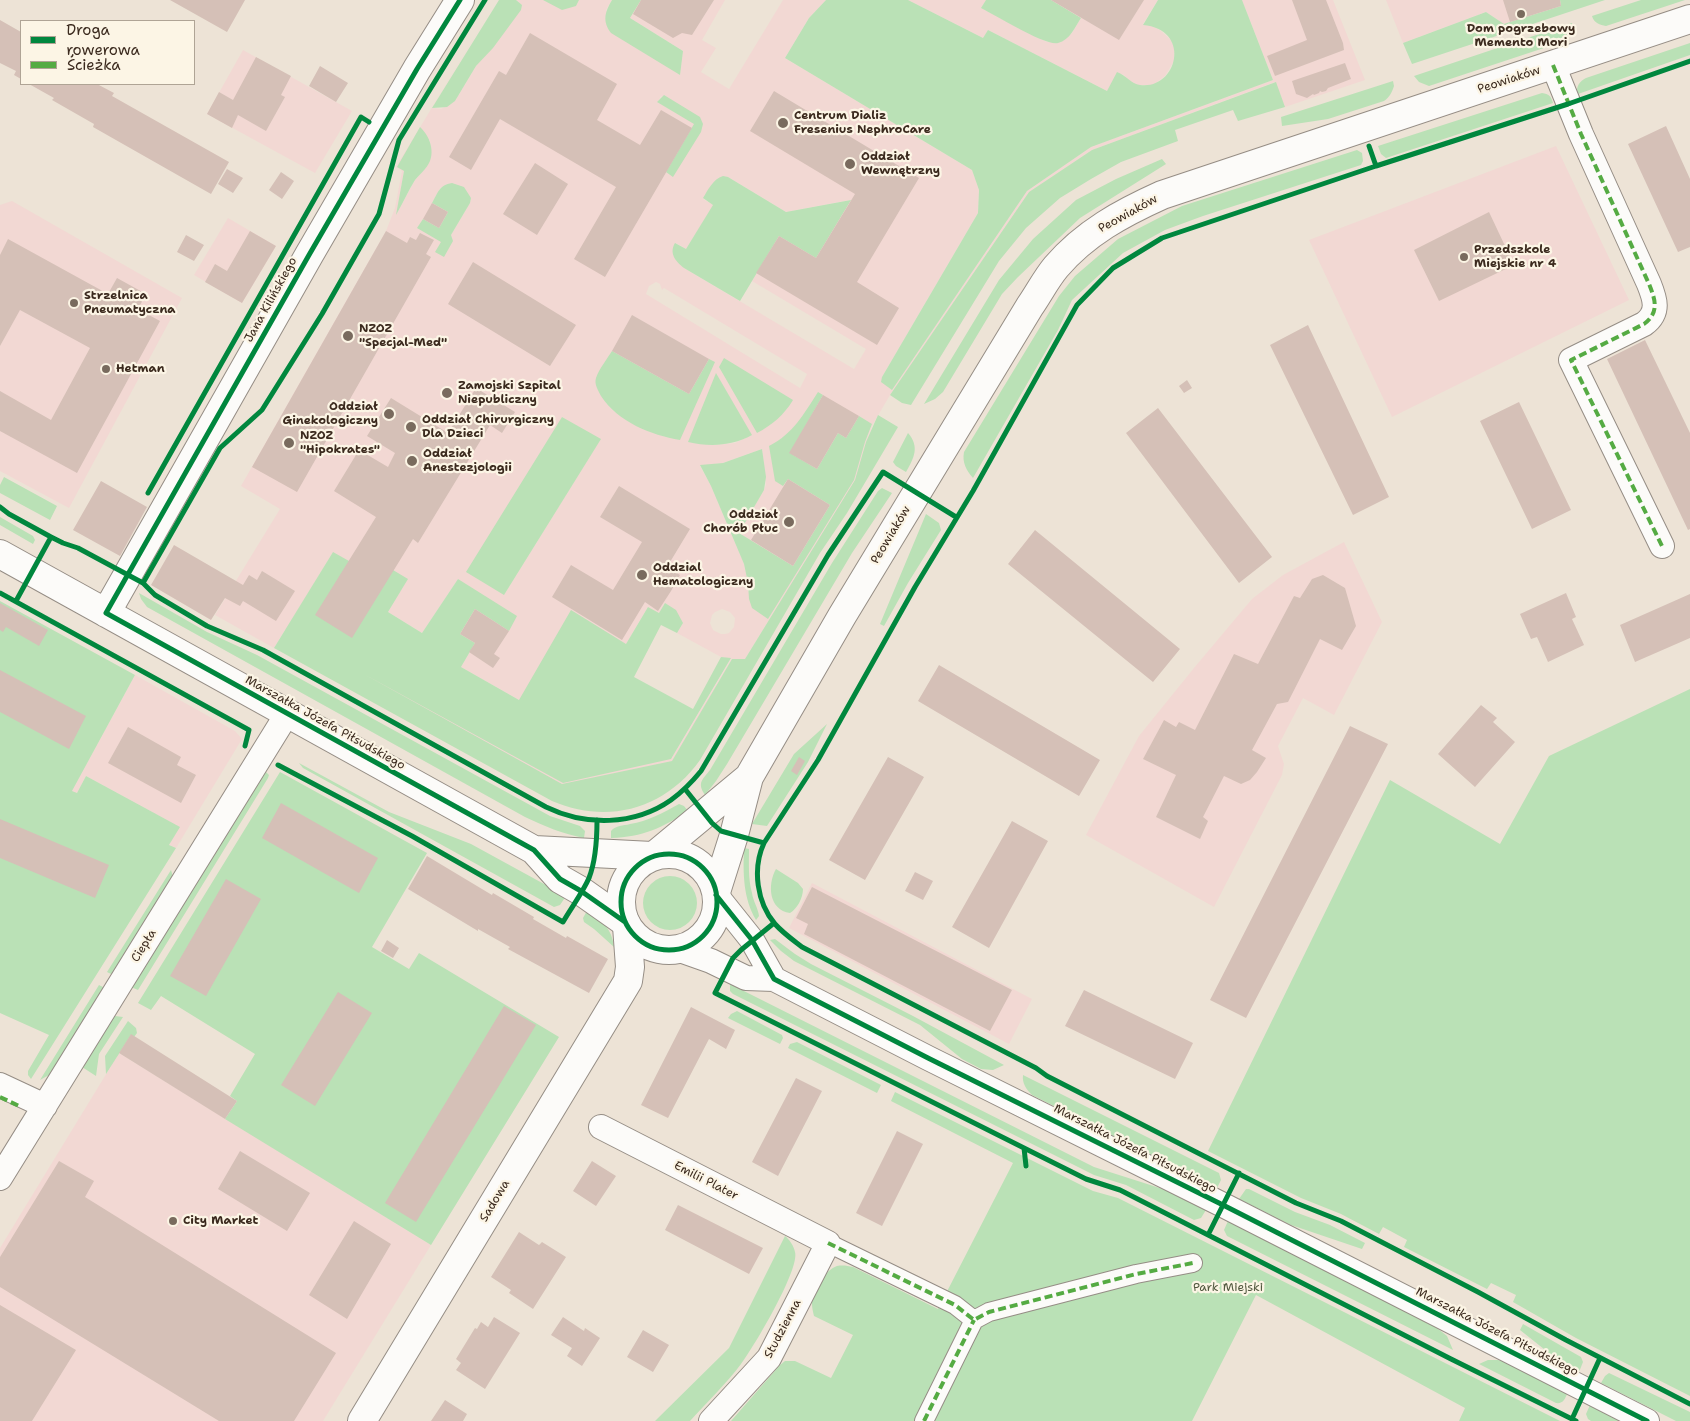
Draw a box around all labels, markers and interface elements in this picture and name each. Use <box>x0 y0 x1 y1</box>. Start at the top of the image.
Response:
marker: Dom pogrzebowy Memento Mori <box>1515 8 1527 20</box>
legend <box>20 20 195 85</box>
text: Droga rowerowa <box>66 20 140 60</box>
place label: Dom pogrzebowy Memento Mori <box>1467 22 1575 50</box>
text: Ścieżka <box>67 55 121 75</box>
street label: Peowiaków <box>1476 63 1542 97</box>
place label: Centrum Dializ Fresenius NephroCare <box>794 109 931 137</box>
marker: Centrum Dializ Fresenius NephroCare <box>776 116 790 130</box>
place label: Oddział Wewnętrzny <box>861 150 940 178</box>
marker: Oddział Wewnętrzny <box>843 157 857 171</box>
street label: Peowiaków <box>1096 192 1160 236</box>
place label: Przedszkole Miejskie nr 4 <box>1474 243 1556 271</box>
marker: Przedszkole Miejskie nr 4 <box>1458 251 1470 263</box>
street label: Jana Kilińskiego <box>242 255 300 345</box>
place label: Strzelnica Pneumatyczna <box>84 289 176 317</box>
marker: Strzelnica Pneumatyczna <box>68 297 80 309</box>
place label: NZOZ "Specjal-Med" <box>359 322 447 350</box>
marker: NZOZ "Specjal-Med" <box>341 329 355 343</box>
place label: Hetman <box>116 362 165 376</box>
marker: Hetman <box>100 363 112 375</box>
place label: Zamojski Szpital Niepubliczny <box>458 379 561 407</box>
marker: Zamojski Szpital Niepubliczny <box>440 386 454 400</box>
place label: Oddział Ginekologiczny <box>283 400 378 428</box>
marker: Oddział Ginekologiczny <box>382 407 396 421</box>
place label: Oddział Chirurgiczny Dla Dzieci <box>422 413 554 441</box>
marker: Oddział Chirurgiczny Dla Dzieci <box>404 420 418 434</box>
place label: NZOZ "Hipokrates" <box>300 429 380 457</box>
marker: NZOZ "Hipokrates" <box>282 436 296 450</box>
place label: Oddział Anestezjologii <box>423 447 512 475</box>
marker: Oddział Anestezjologii <box>405 454 419 468</box>
street label: Peowiaków <box>868 503 914 567</box>
place label: Oddział Chorób Płuc <box>703 508 778 536</box>
marker: Oddział Chorób Płuc <box>782 515 796 529</box>
place label: Oddzial Hematologiczny <box>653 561 753 589</box>
marker: Oddzial Hematologiczny <box>635 568 649 582</box>
street label: Marszałka Józefa Piłsudskiego <box>242 673 408 773</box>
street label: Ciepła <box>128 927 160 965</box>
street label: Marszałka Józefa Piłsudskiego <box>1051 1102 1219 1196</box>
street label: Emilii Plater <box>671 1159 741 1203</box>
street label: Sadowa <box>477 1178 513 1224</box>
place label: City Market <box>183 1214 258 1228</box>
marker: City Market <box>167 1215 179 1227</box>
park label: Park Miejski <box>1193 1281 1263 1295</box>
street label: Marszałka Józefa Piłsudskiego <box>1413 1285 1581 1379</box>
street label: Studzienna <box>761 1297 805 1361</box>

